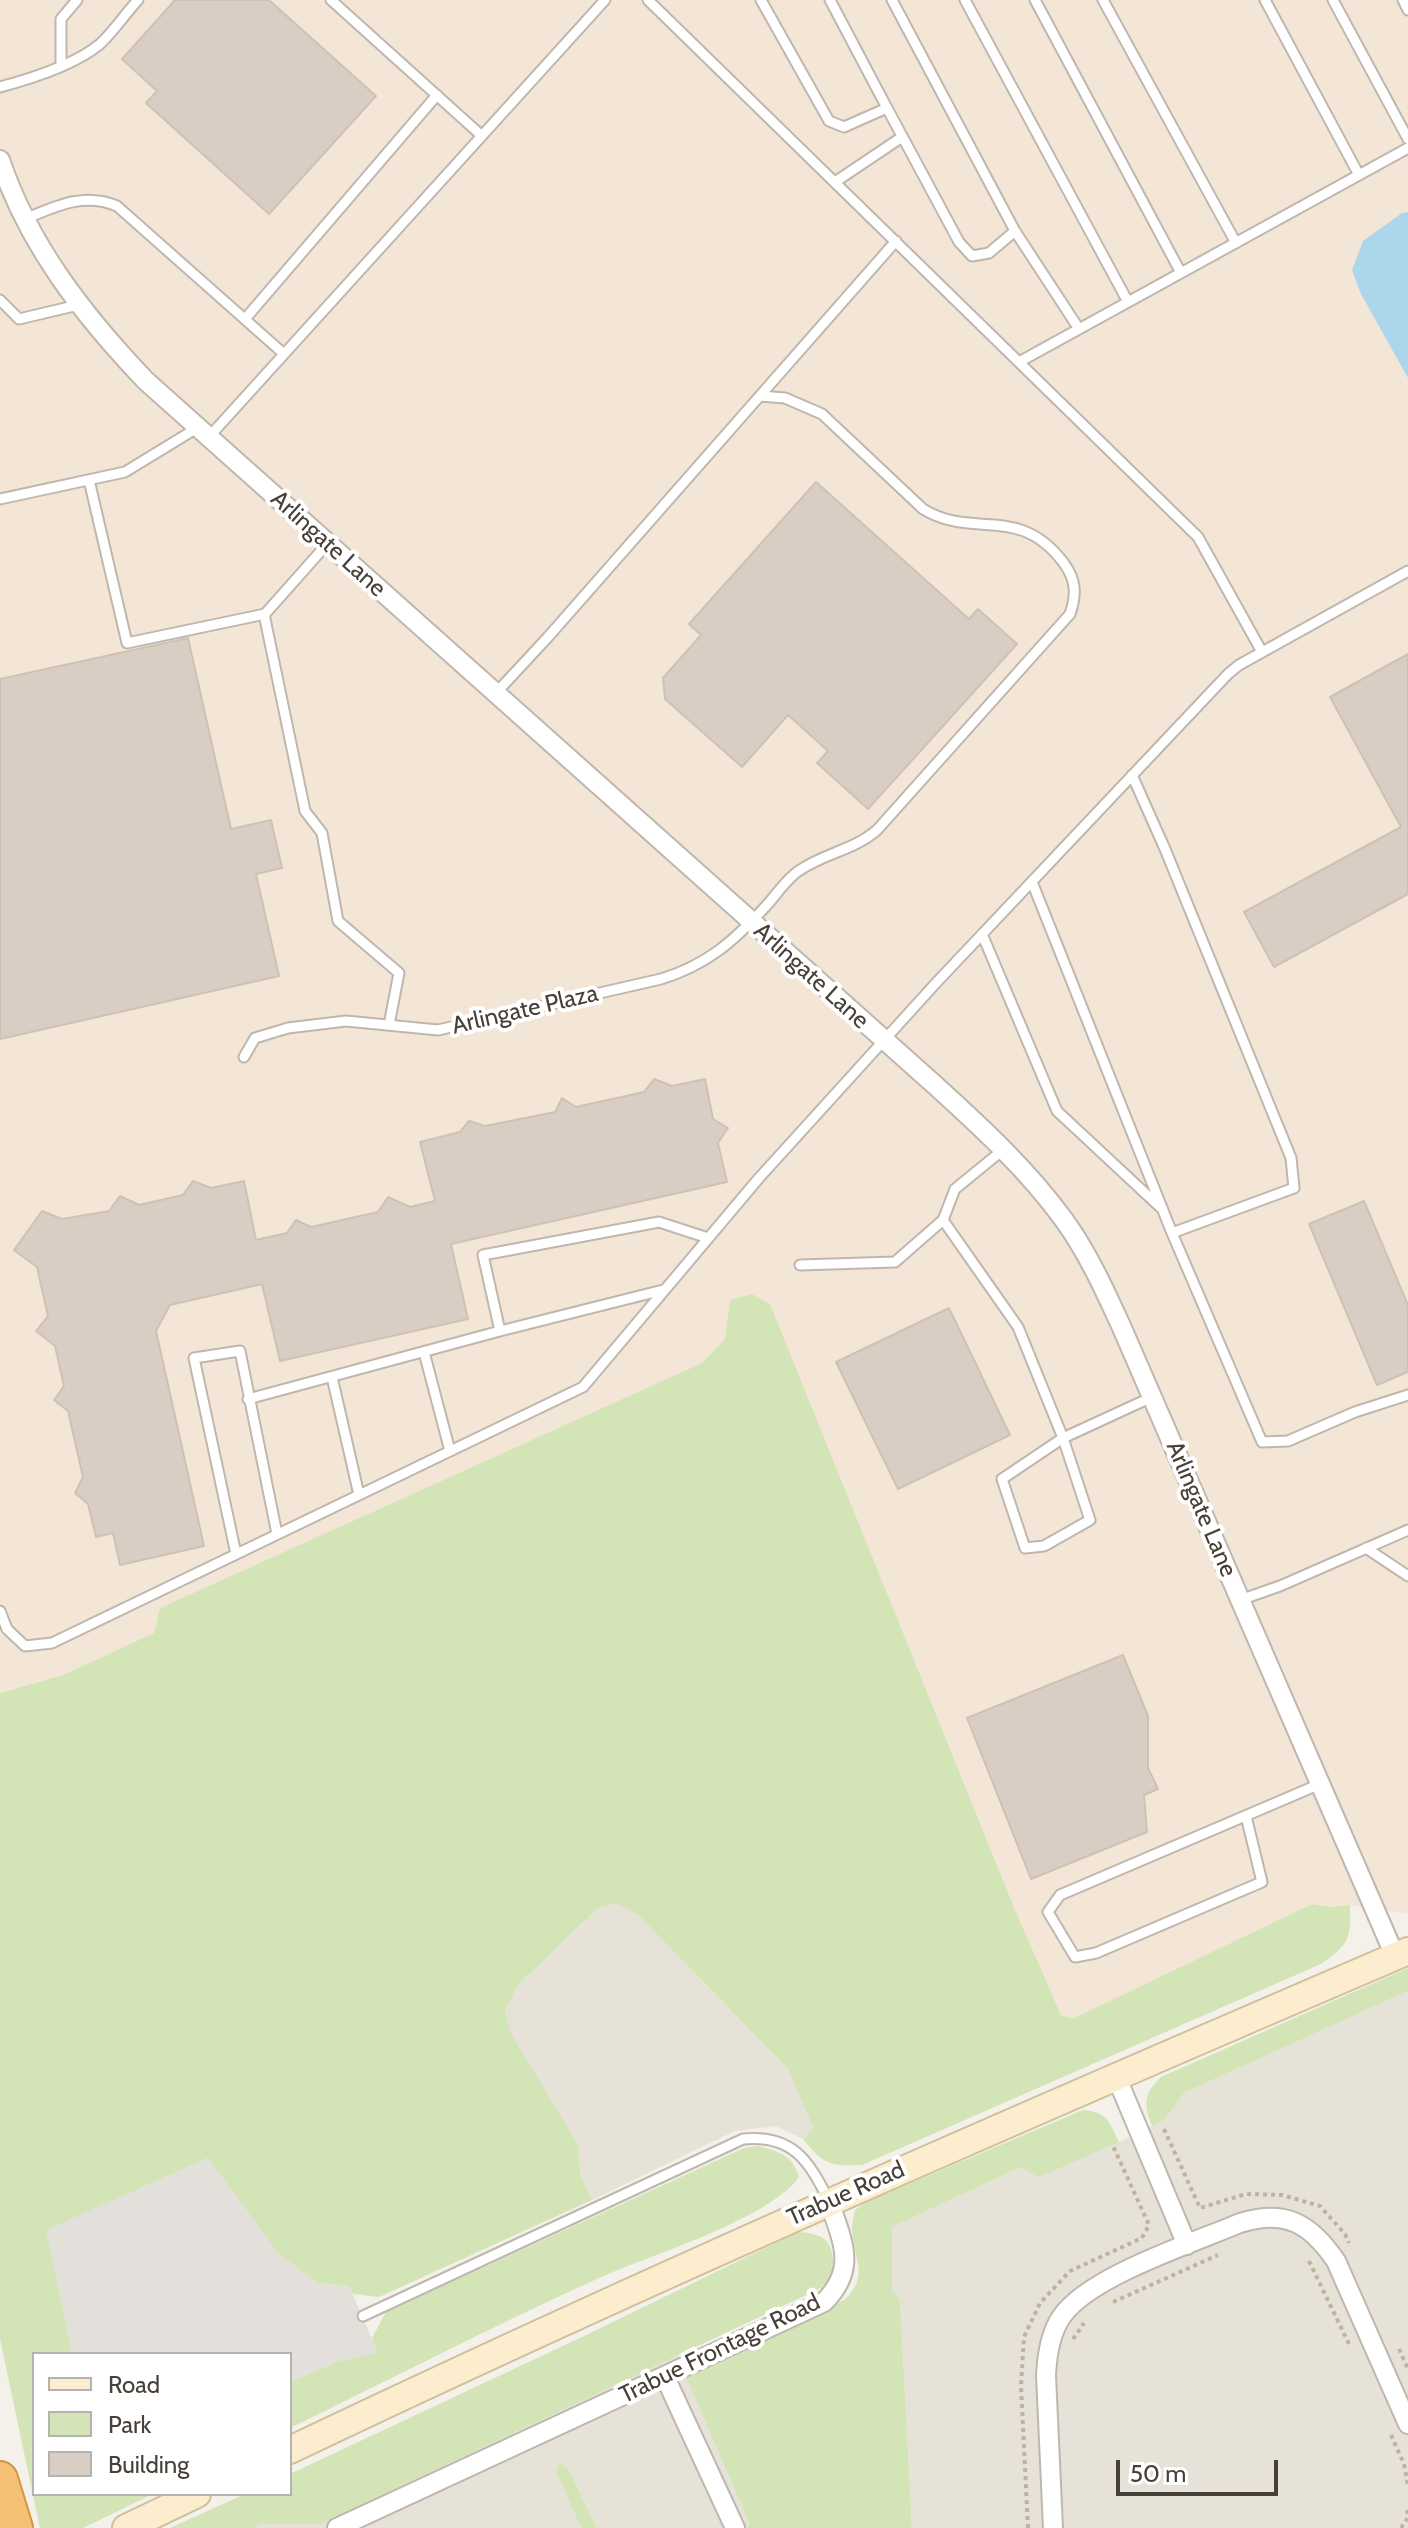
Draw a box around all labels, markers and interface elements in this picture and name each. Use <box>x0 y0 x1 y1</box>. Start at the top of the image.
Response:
street label: Arlingate Lane <box>265 485 391 603</box>
street label: Arlingate Lane <box>748 917 874 1035</box>
street label: Arlingate Plaza <box>449 979 601 1041</box>
street label: Arlingate Lane <box>1159 1437 1243 1581</box>
street label: Trabue Road <box>783 2155 909 2233</box>
street label: Trabue Frontage Road <box>615 2288 825 2410</box>
legend <box>32 2352 292 2496</box>
text: Road <box>108 2370 160 2399</box>
text: Park <box>108 2410 151 2439</box>
scale bar <box>1120 2444 1282 2494</box>
text: Building <box>108 2450 189 2479</box>
text: 50 m <box>1130 2459 1186 2488</box>

